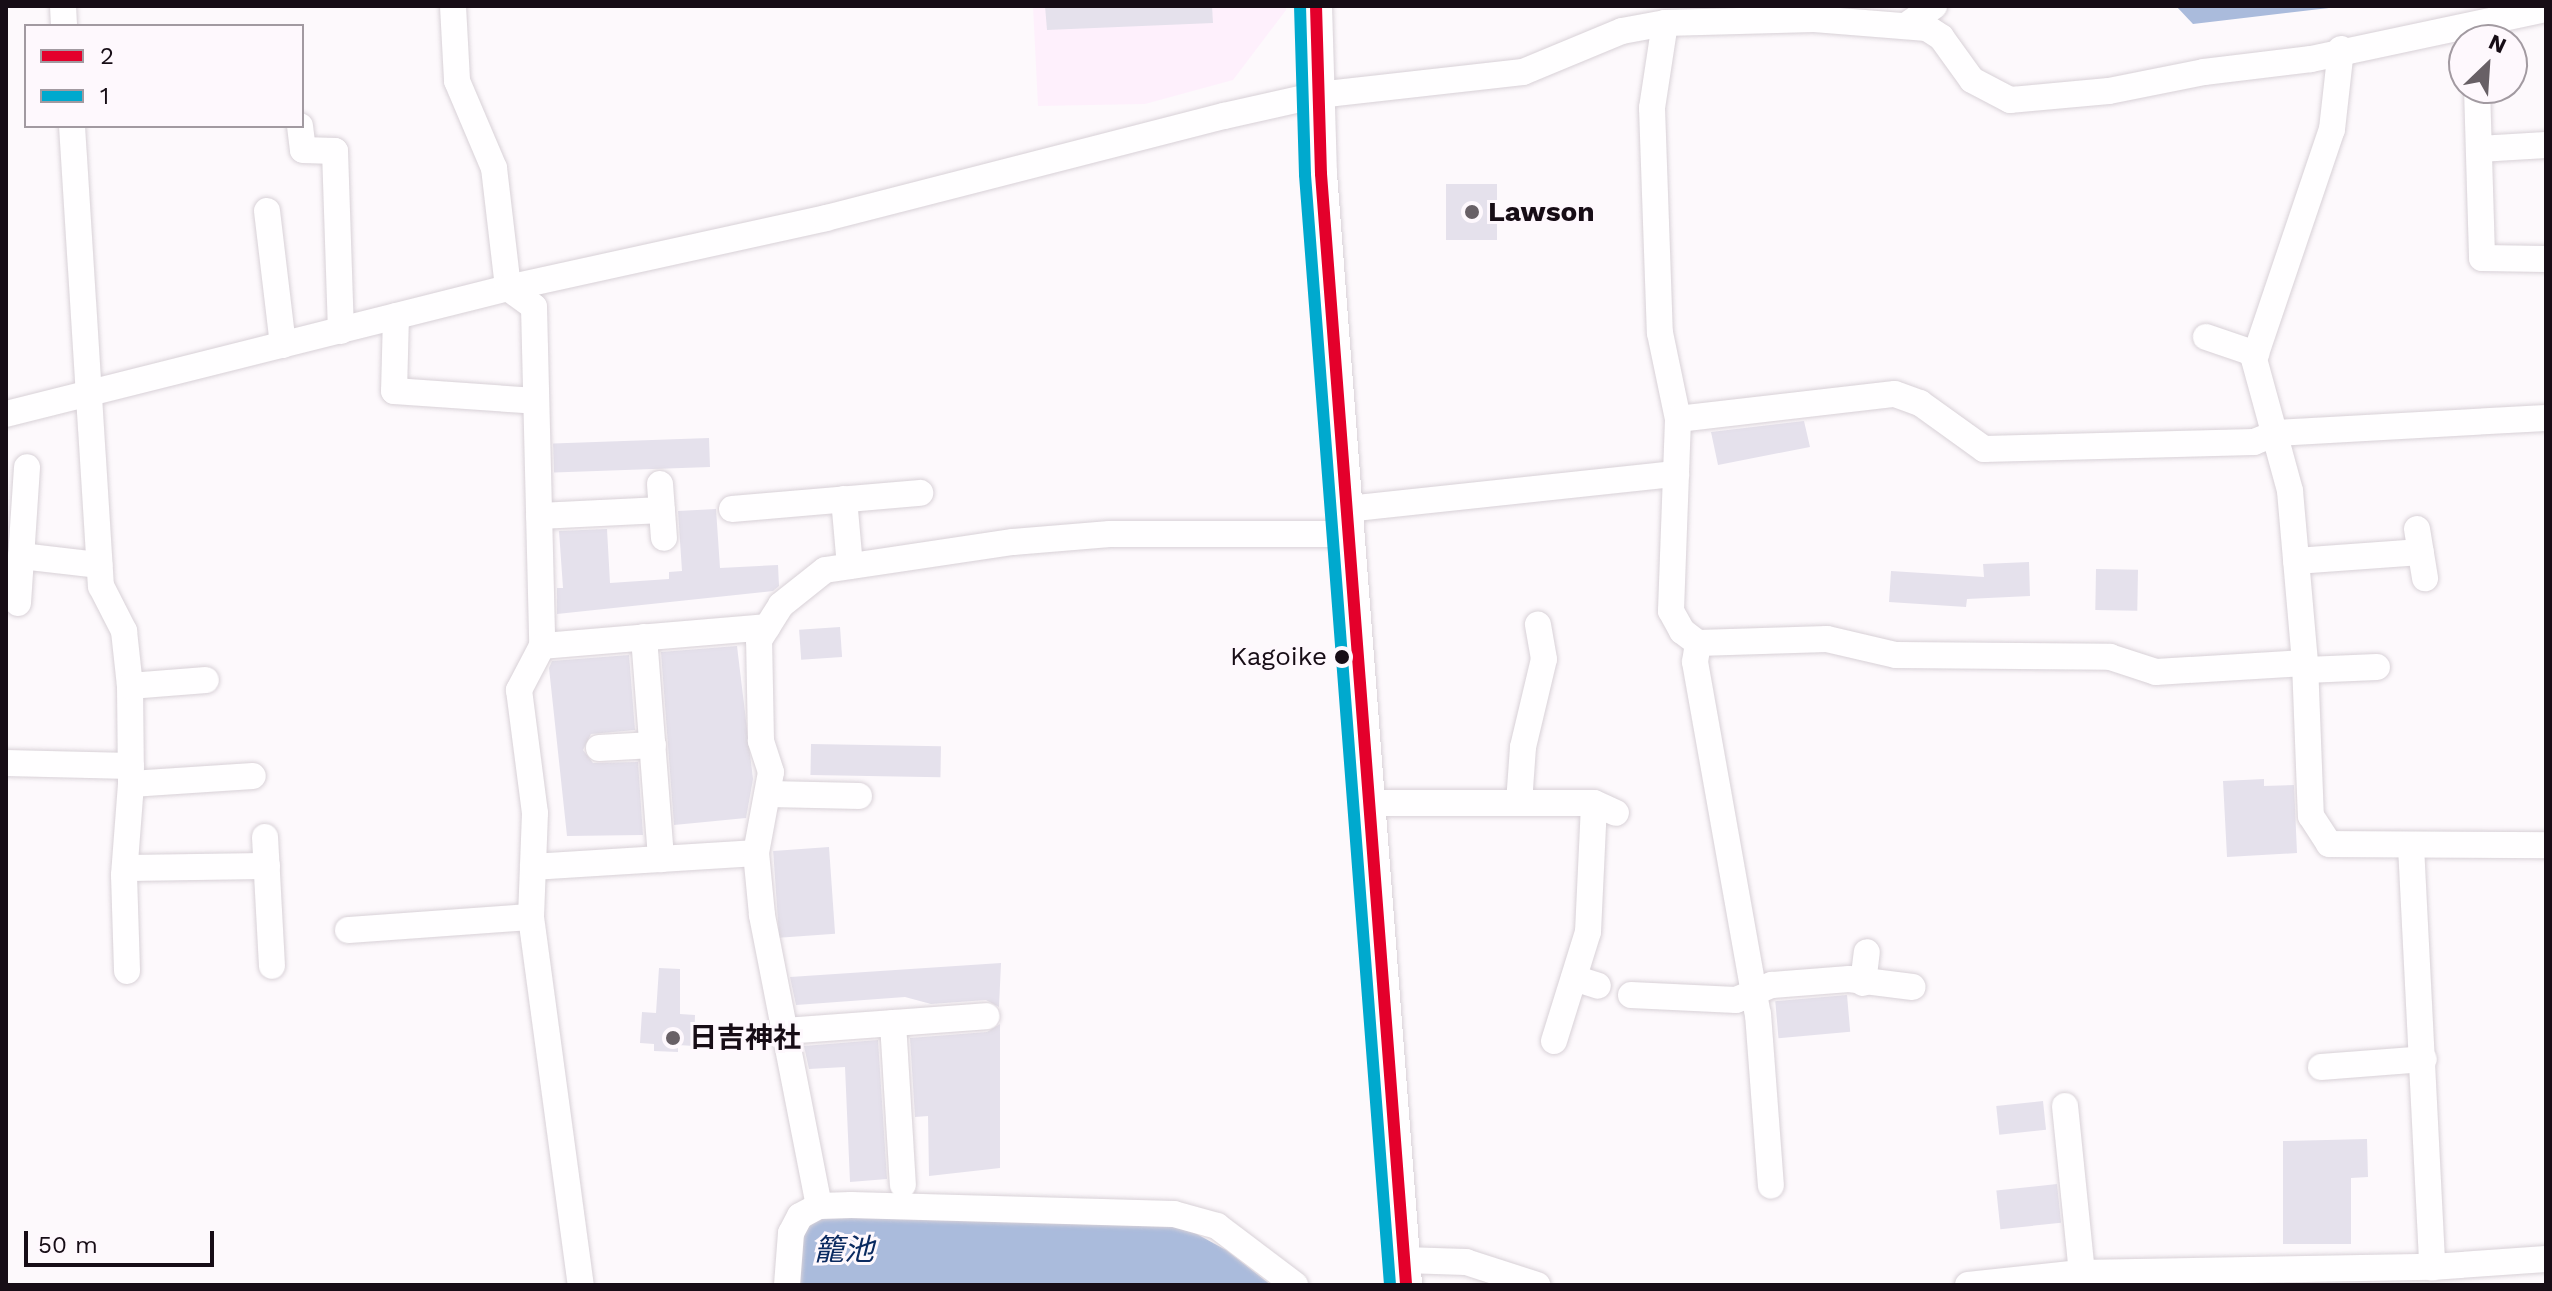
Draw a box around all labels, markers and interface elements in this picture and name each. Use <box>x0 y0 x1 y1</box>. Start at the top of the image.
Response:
legend <box>24 24 304 128</box>
north arrow <box>2448 24 2528 104</box>
text: N <box>2485 29 2510 58</box>
text: 2 <box>100 42 114 70</box>
text: 1 <box>100 82 109 110</box>
place label: Lawson <box>1488 195 1595 229</box>
marker: Lawson <box>1463 203 1481 221</box>
place label: Kagoike <box>1230 641 1327 673</box>
marker: Kagoike <box>1334 649 1350 665</box>
place label: 日吉神社 <box>689 1021 801 1055</box>
marker: 日吉神社 <box>664 1029 682 1047</box>
scale bar <box>28 1215 218 1265</box>
text: 50 m <box>38 1231 98 1259</box>
water label: 籠池 <box>814 1232 874 1268</box>

